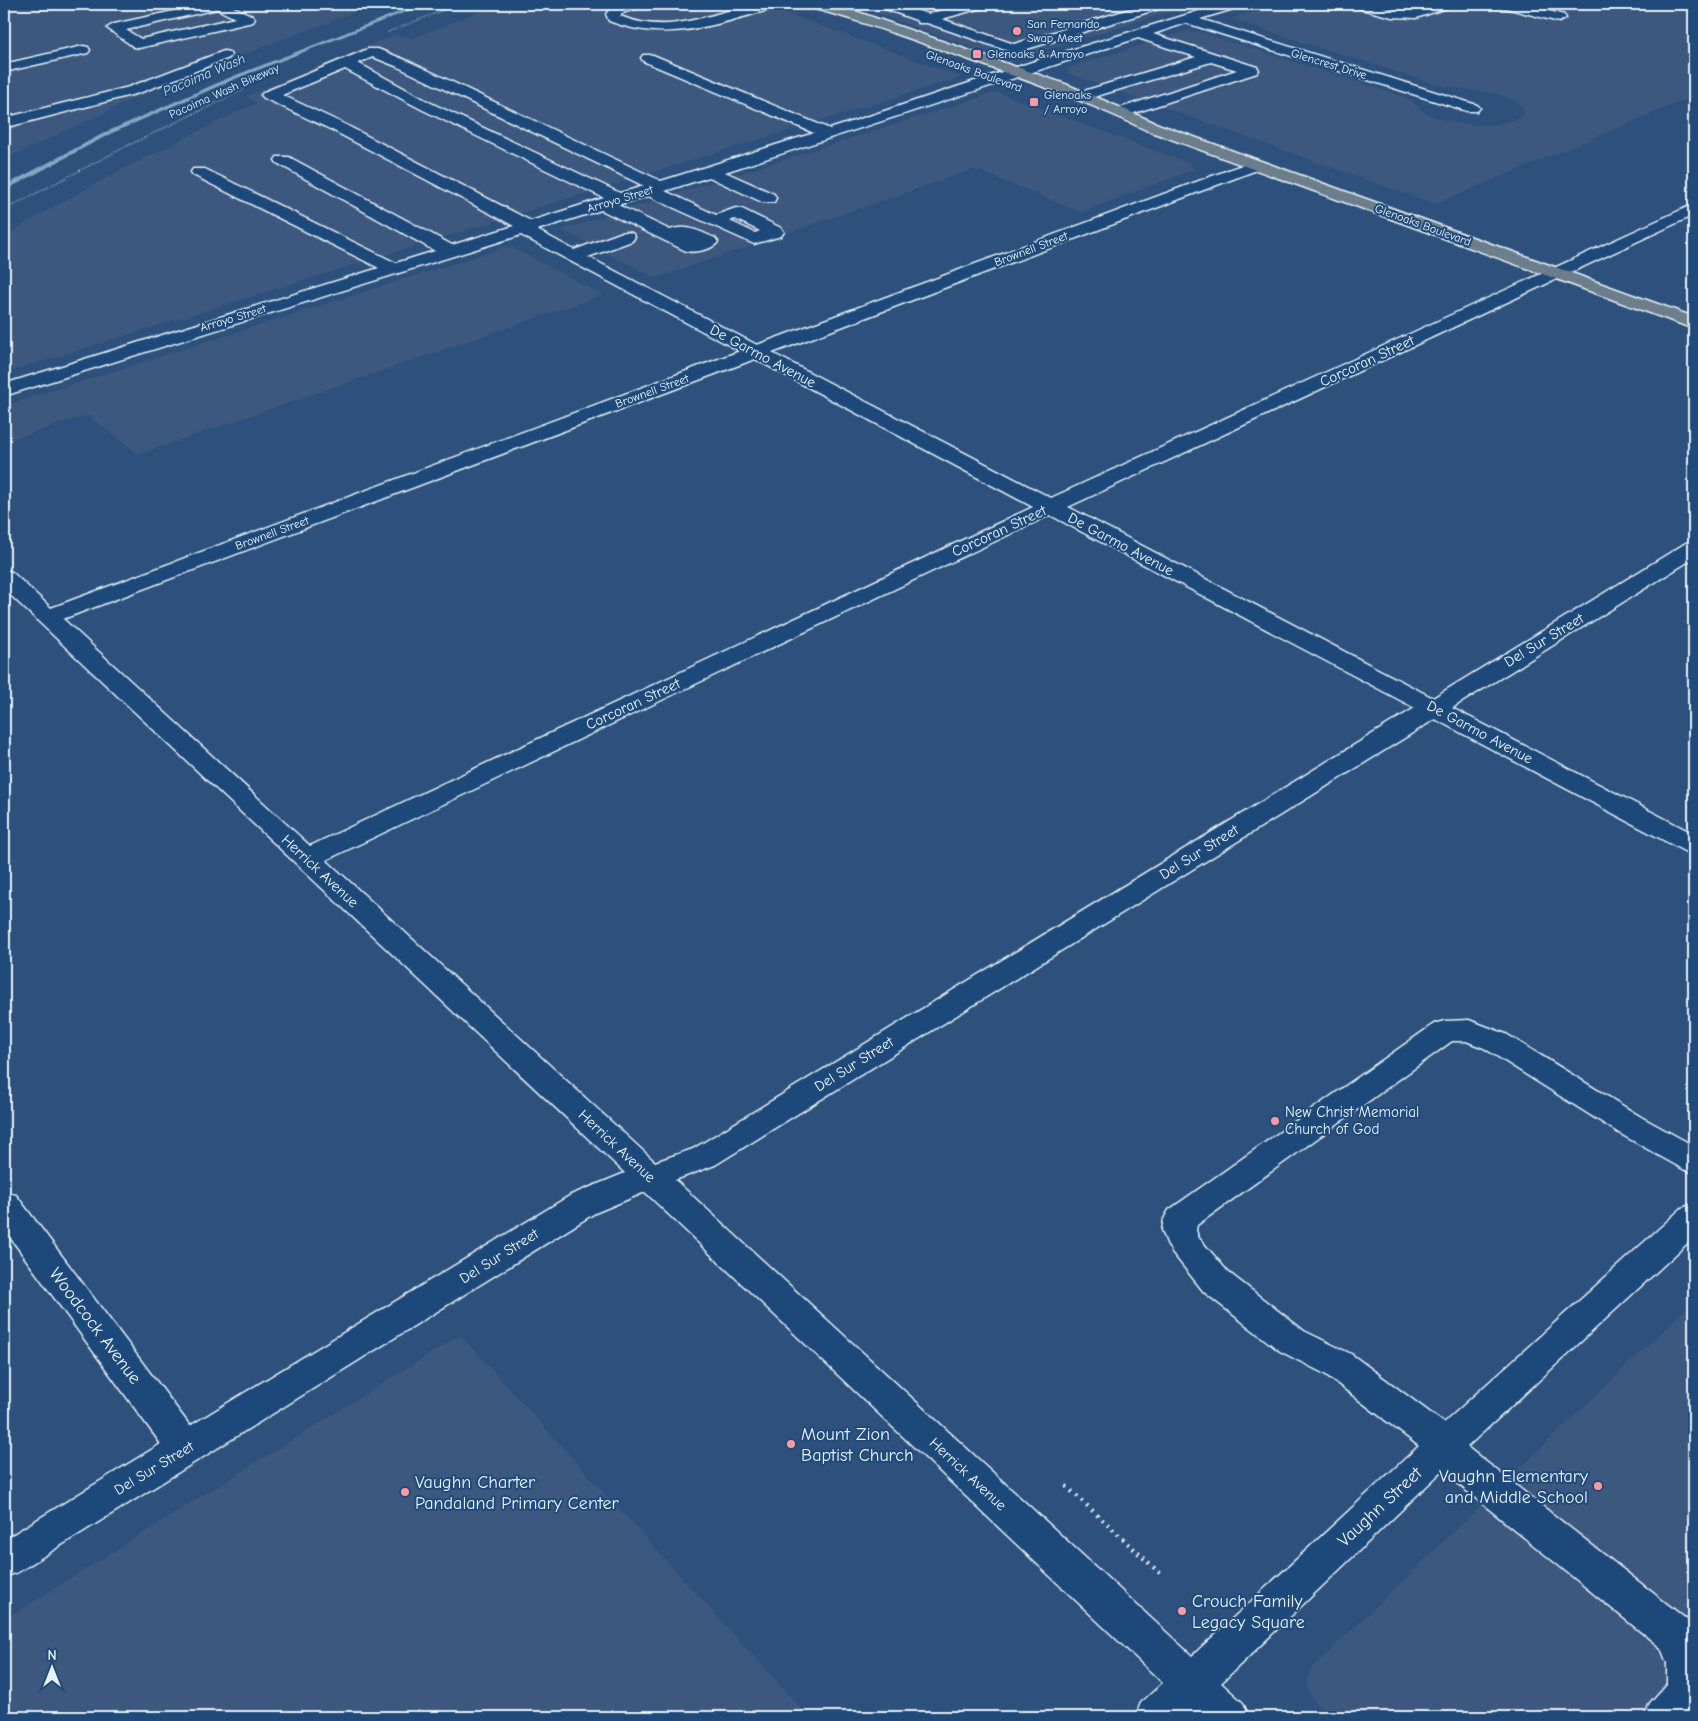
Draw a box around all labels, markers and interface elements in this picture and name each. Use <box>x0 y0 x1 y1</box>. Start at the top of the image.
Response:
place label: San Fernando Swap Meet <box>1027 17 1100 45</box>
marker: San Fernando Swap Meet <box>1011 25 1023 37</box>
street label: Glencrest Drive <box>1289 46 1369 82</box>
street label: Glenoaks Boulevard <box>924 47 1024 95</box>
place label: Glenoaks & Arroyo <box>987 47 1084 61</box>
marker: Glenoaks & Arroyo <box>971 48 983 60</box>
water label: Pacoima Wash <box>160 50 248 100</box>
street label: Pacoima Wash Bikeway <box>167 60 282 122</box>
place label: Glenoaks / Arroyo <box>1044 88 1091 116</box>
marker: Glenoaks / Arroyo <box>1028 96 1040 108</box>
street label: Arroyo Street <box>585 182 655 216</box>
street label: Glenoaks Boulevard <box>1373 201 1473 249</box>
street label: Brownell Street <box>992 228 1070 269</box>
street label: Arroyo Street <box>198 301 268 335</box>
street label: De Garmo Avenue <box>707 320 819 392</box>
street label: Corcoran Street <box>1317 331 1418 391</box>
street label: Brownell Street <box>613 371 691 411</box>
street label: Corcoran Street <box>949 501 1050 561</box>
street label: De Garmo Avenue <box>1065 508 1177 580</box>
street label: Brownell Street <box>233 513 311 553</box>
street label: Del Sur Street <box>1501 609 1588 671</box>
street label: Corcoran Street <box>583 674 684 734</box>
street label: De Garmo Avenue <box>1424 696 1536 768</box>
street label: Del Sur Street <box>1156 820 1242 883</box>
street label: Herrick Avenue <box>278 831 363 912</box>
street label: Del Sur Street <box>811 1032 897 1095</box>
place label: New Christ Memorial Church of God <box>1285 1103 1419 1138</box>
street label: Herrick Avenue <box>575 1106 660 1187</box>
marker: New Christ Memorial Church of God <box>1269 1115 1281 1127</box>
street label: Del Sur Street <box>456 1224 542 1287</box>
street label: Woodcock Avenue <box>45 1264 145 1388</box>
place label: Mount Zion Baptist Church <box>801 1424 914 1466</box>
street label: Herrick Avenue <box>926 1434 1011 1515</box>
street label: Del Sur Street <box>111 1437 198 1499</box>
marker: Mount Zion Baptist Church <box>785 1438 797 1450</box>
street label: Vaughn Street <box>1334 1462 1427 1551</box>
place label: Vaughn Elementary and Middle School <box>1439 1466 1589 1508</box>
place label: Vaughn Charter Pandaland Primary Center <box>415 1472 619 1514</box>
marker: Vaughn Elementary and Middle School <box>1592 1480 1604 1492</box>
marker: Vaughn Charter Pandaland Primary Center <box>399 1486 411 1498</box>
place label: Crouch Family Legacy Square <box>1192 1591 1305 1633</box>
marker: Crouch Family Legacy Square <box>1176 1605 1188 1617</box>
north arrow <box>28 1644 78 1694</box>
text: N <box>47 1647 57 1664</box>

